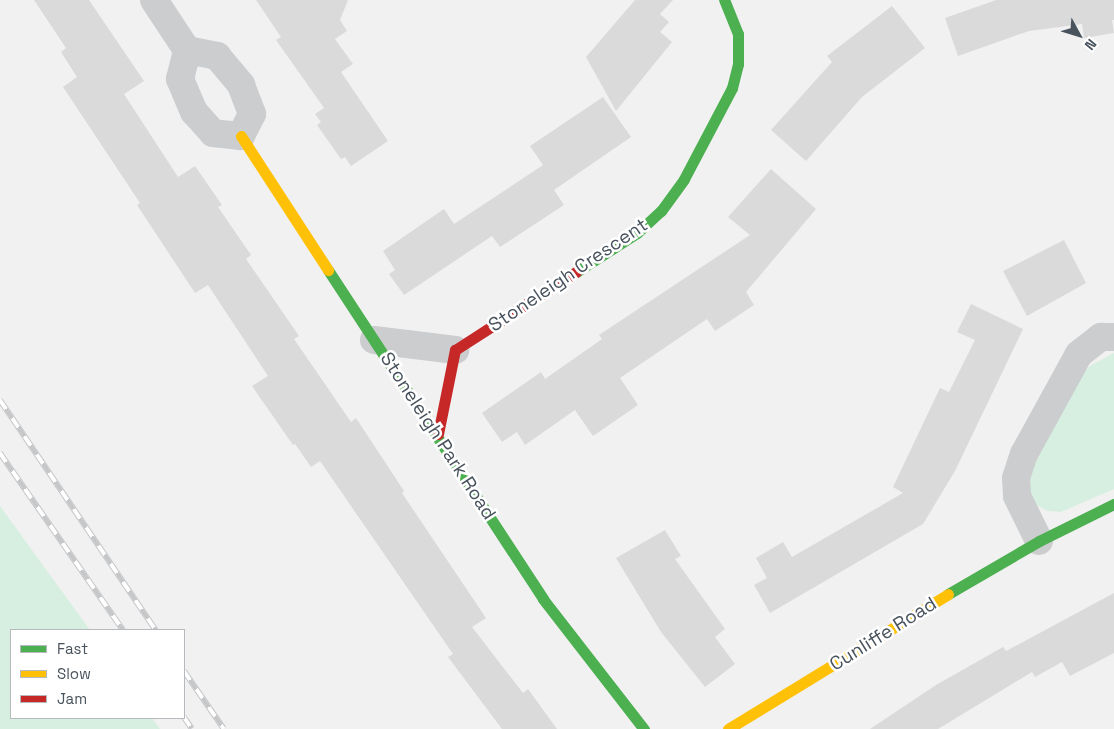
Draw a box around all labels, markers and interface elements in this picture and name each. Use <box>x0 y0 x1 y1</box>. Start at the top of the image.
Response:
north arrow <box>1054 10 1104 60</box>
text: N <box>1081 35 1101 54</box>
street label: Stoneleigh Crescent <box>484 213 652 337</box>
street label: Stoneleigh Park Road <box>375 348 501 524</box>
street label: Cunliffe Road <box>825 592 941 676</box>
legend <box>10 629 185 719</box>
text: Fast <box>57 639 88 658</box>
text: Slow <box>57 664 91 683</box>
text: Jam <box>57 689 87 708</box>

